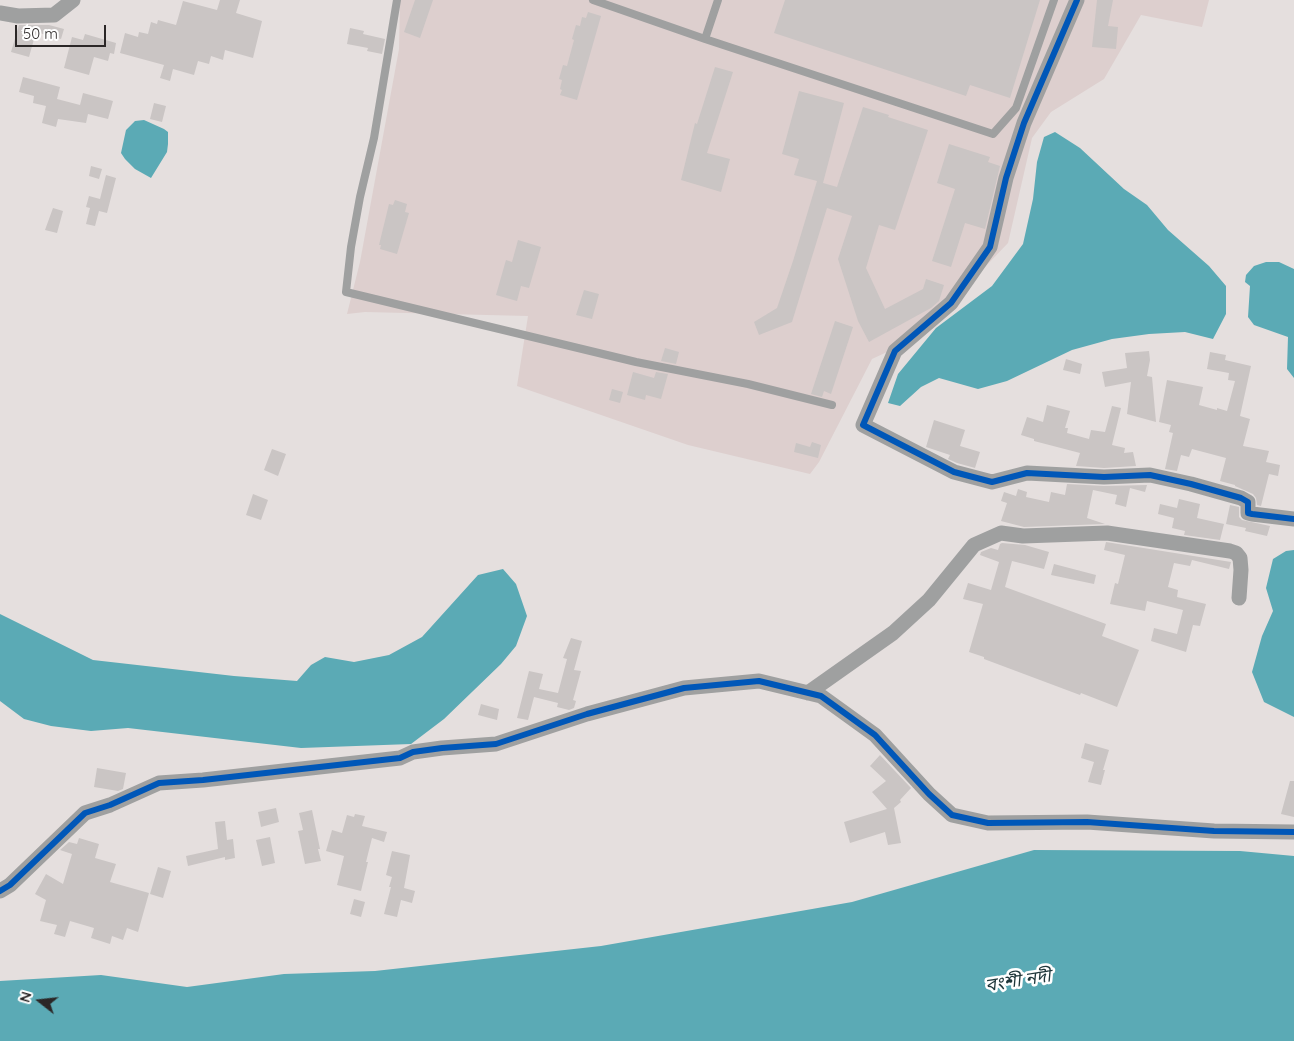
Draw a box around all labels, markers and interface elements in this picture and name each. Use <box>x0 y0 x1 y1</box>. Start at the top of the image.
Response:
scale bar <box>18 15 109 47</box>
text: 50 m <box>23 24 58 43</box>
water label: বংশী নদী <box>984 965 1052 997</box>
north arrow <box>15 976 65 1026</box>
text: N <box>16 989 36 1004</box>

